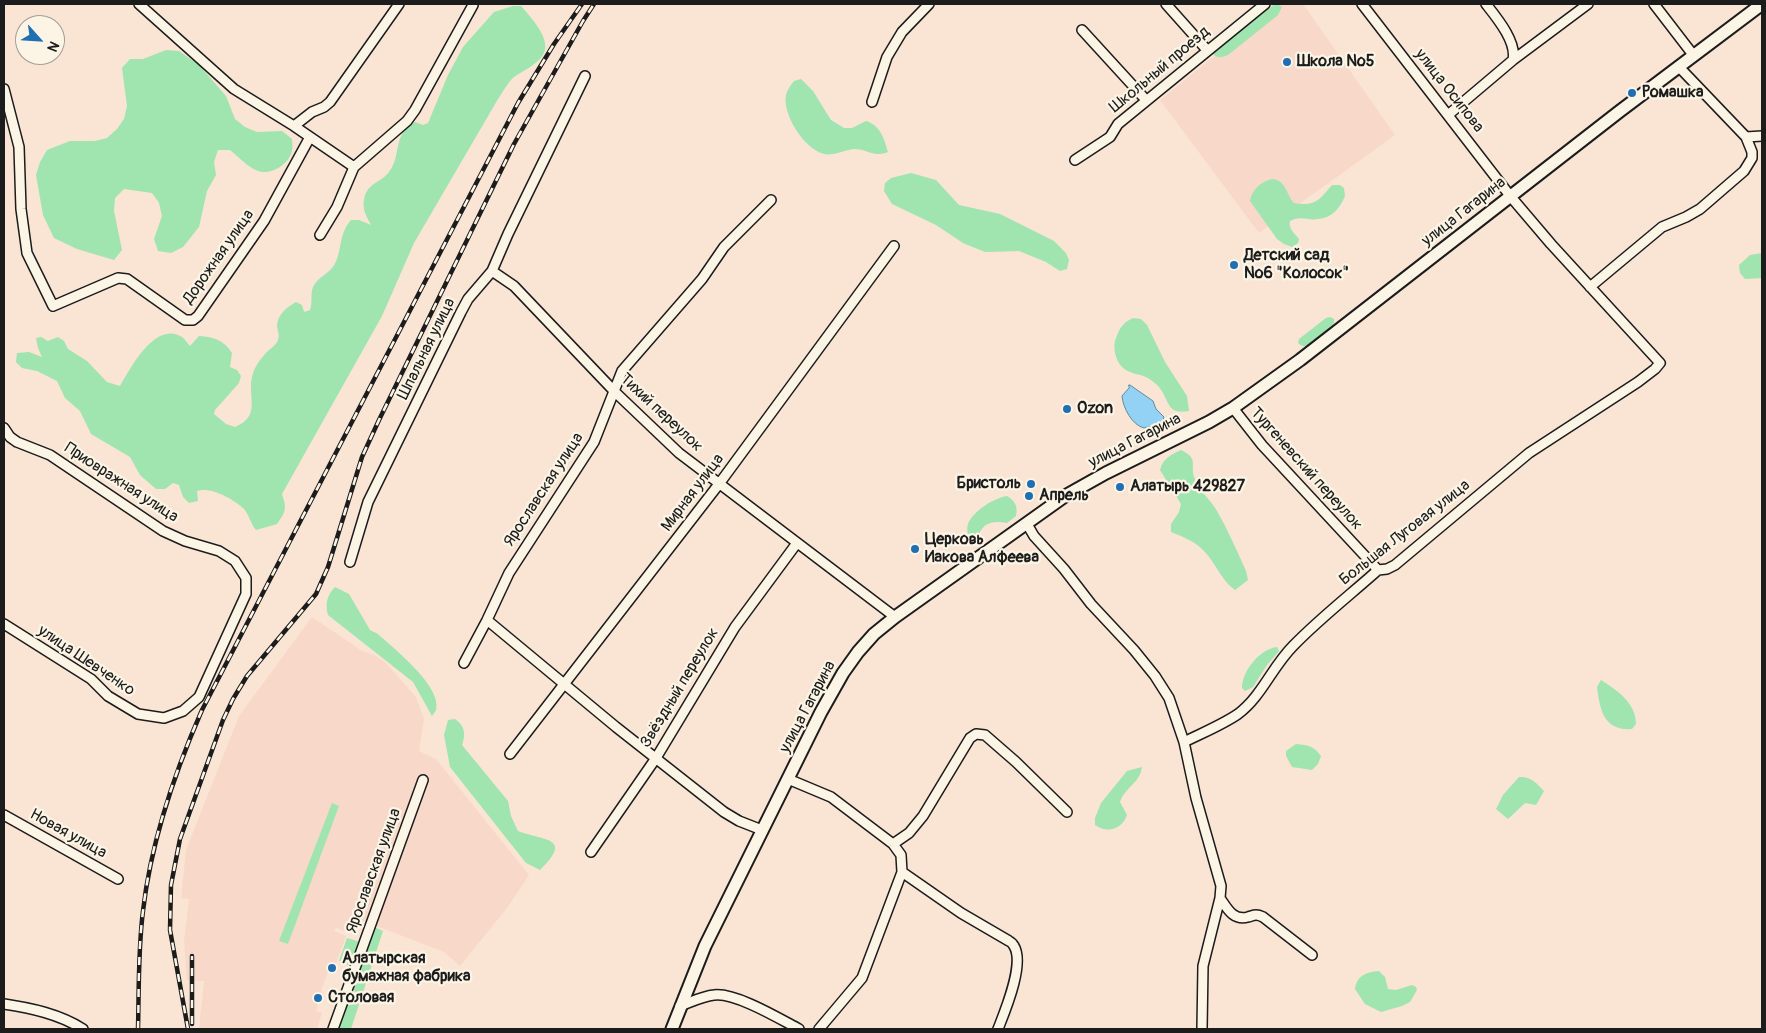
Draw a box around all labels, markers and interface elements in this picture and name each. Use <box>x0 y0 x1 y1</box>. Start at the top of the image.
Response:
north arrow <box>15 15 65 65</box>
street label: Школьный проезд <box>1106 23 1214 117</box>
text: N <box>43 38 63 54</box>
street label: улица Осипова <box>1410 45 1488 137</box>
place label: Школа №5 <box>1297 52 1374 72</box>
marker: Школа №5 <box>1281 56 1293 68</box>
place label: Ромашка <box>1642 83 1704 103</box>
marker: Ромашка <box>1626 87 1638 99</box>
street label: улица Гагарина <box>1418 173 1510 251</box>
street label: Дорожная улица <box>179 206 259 308</box>
place label: Детский сад №6 "Колосок" <box>1244 246 1349 284</box>
marker: Детский сад №6 "Колосок" <box>1228 259 1240 271</box>
street label: Шпальная улица <box>394 295 460 403</box>
street label: Тихий переулок <box>616 370 706 456</box>
place label: Ozon <box>1077 399 1113 419</box>
marker: Ozon <box>1061 403 1073 415</box>
street label: Тургеневский переулок <box>1246 404 1366 534</box>
street label: улица Гагарина <box>1085 409 1185 473</box>
street label: Ярославская улица <box>500 429 588 551</box>
street label: Приовражная улица <box>60 439 182 527</box>
street label: Мирная улица <box>658 450 728 536</box>
place label: Бристоль <box>957 474 1021 494</box>
street label: Большая Луговая улица <box>1336 476 1474 590</box>
place label: Алатырь 429827 <box>1130 477 1245 497</box>
marker: Бристоль <box>1025 478 1037 490</box>
marker: Алатырь 429827 <box>1114 481 1126 493</box>
place label: Апрель <box>1039 486 1089 506</box>
marker: Апрель <box>1023 490 1035 502</box>
place label: Церковь Иакова Алфеева <box>925 530 1039 568</box>
marker: Церковь Иакова Алфеева <box>909 543 921 555</box>
street label: улица Шевченко <box>34 621 138 701</box>
street label: Звёздный переулок <box>637 625 723 751</box>
street label: улица Гагарина <box>776 658 840 756</box>
street label: Новая улица <box>26 805 110 863</box>
street label: Ярославская улица <box>342 806 406 936</box>
place label: Алатырская бумажная фабрика <box>342 949 470 987</box>
marker: Алатырская бумажная фабрика <box>326 962 338 974</box>
place label: Столовая <box>328 988 394 1008</box>
marker: Столовая <box>312 992 324 1004</box>

